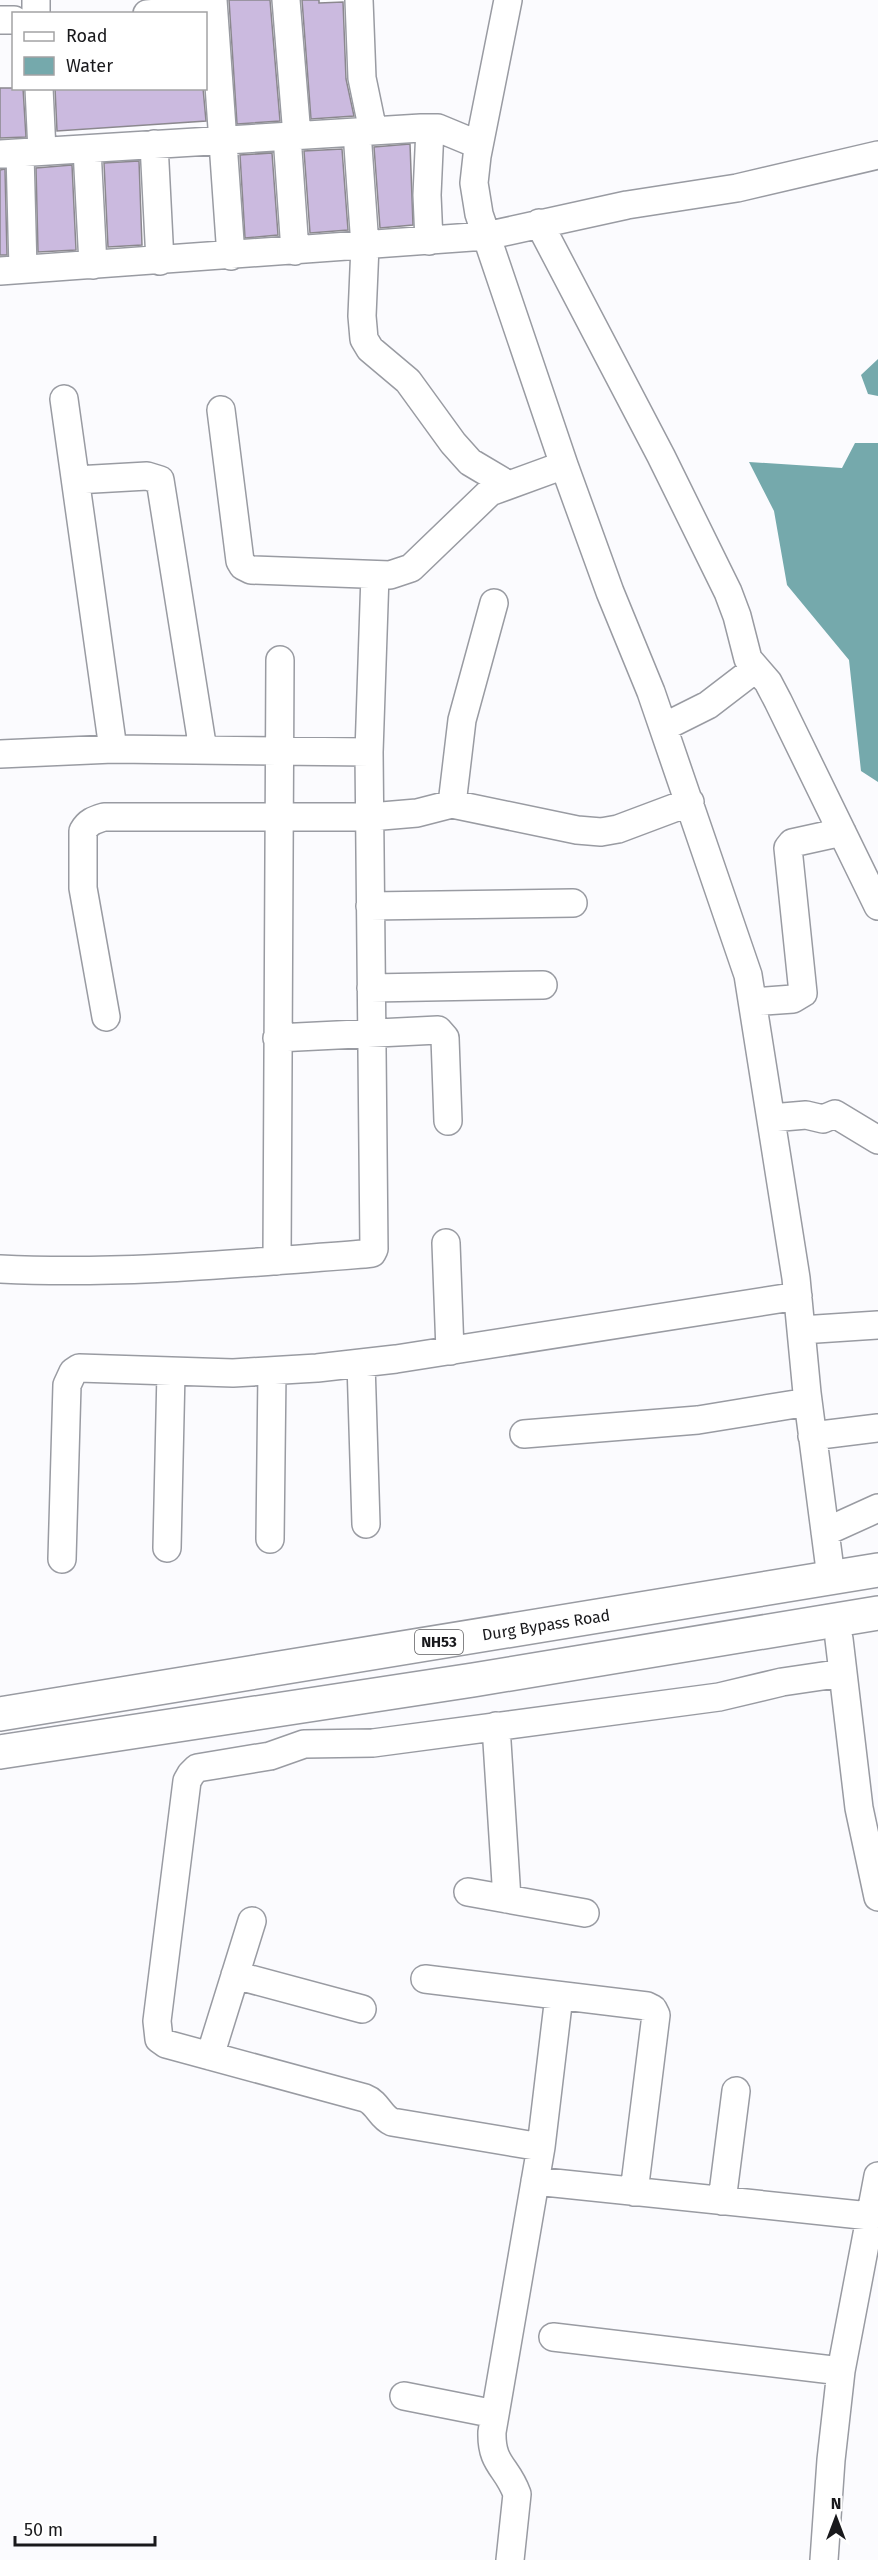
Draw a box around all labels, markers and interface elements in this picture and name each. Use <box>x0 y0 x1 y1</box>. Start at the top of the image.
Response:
legend <box>12 12 207 90</box>
text: Road <box>66 25 108 47</box>
text: Water <box>66 55 113 77</box>
street label: Durg Bypass Road <box>481 1605 611 1645</box>
road number: NH53 <box>415 1630 463 1654</box>
north arrow <box>806 2488 866 2548</box>
text: N <box>831 2494 841 2513</box>
scale bar <box>15 2509 154 2547</box>
text: 50 m <box>24 2519 63 2541</box>

